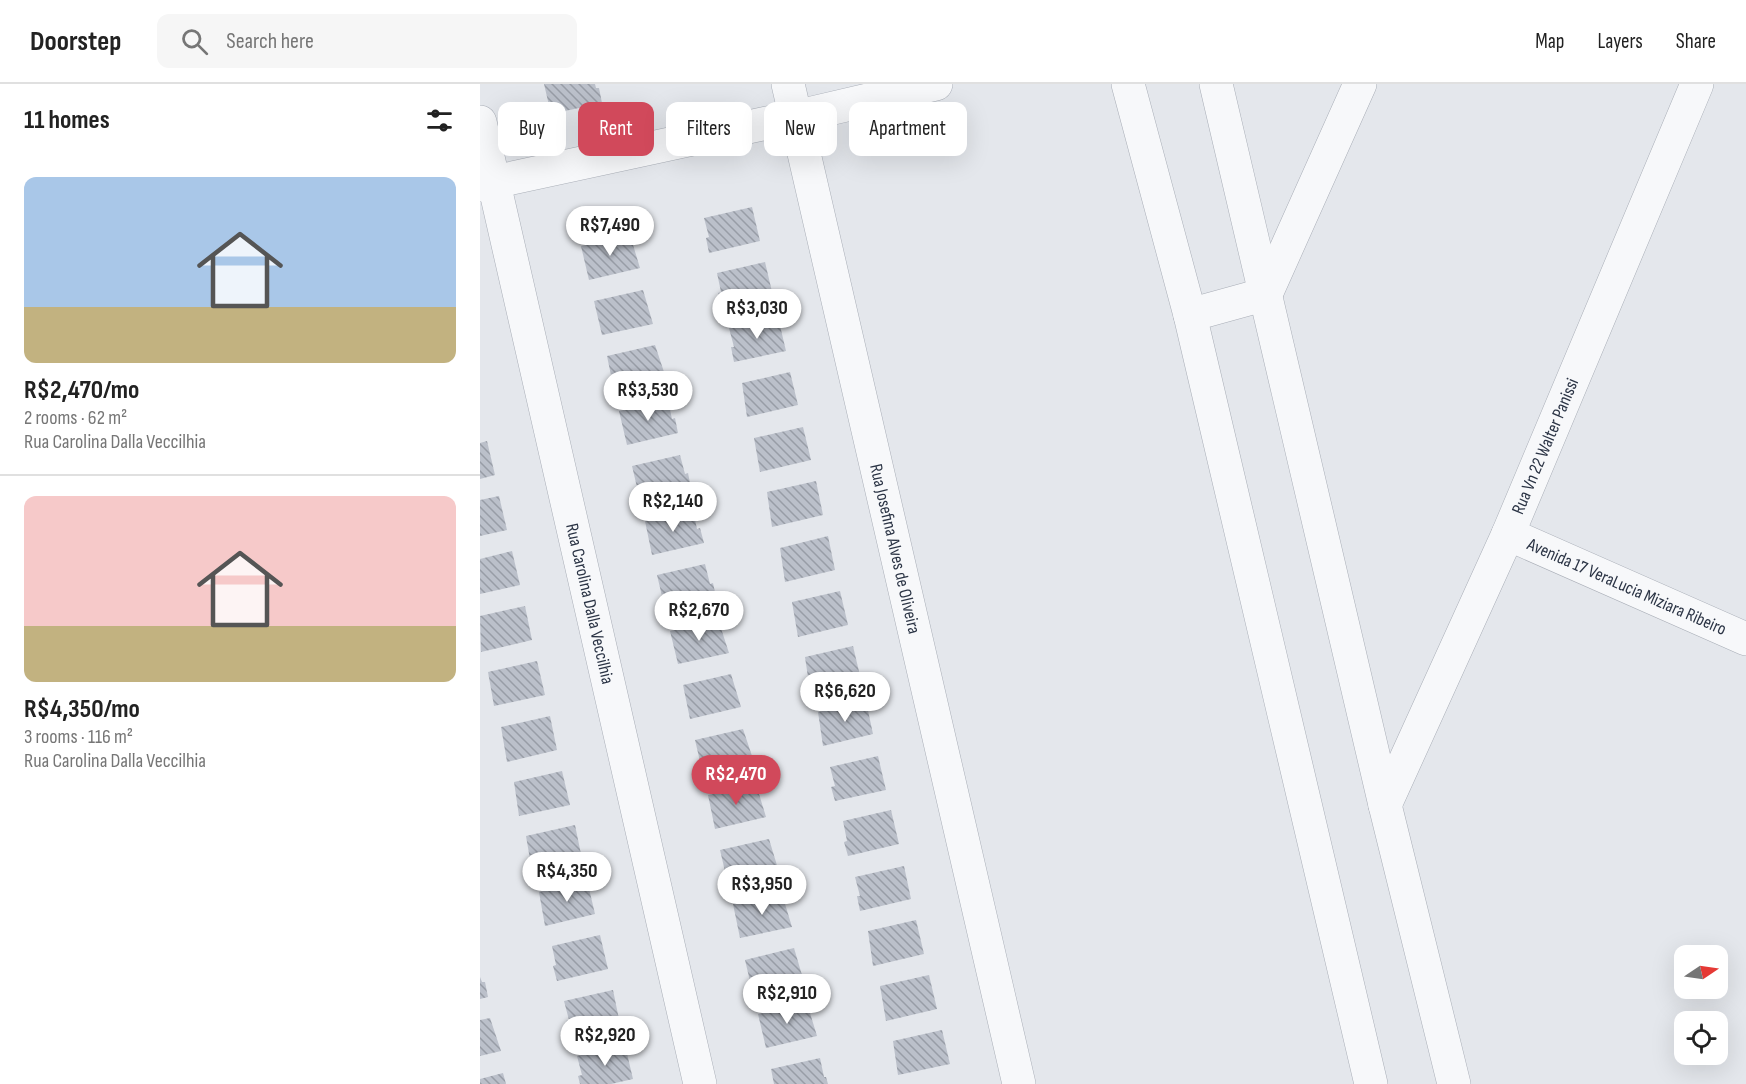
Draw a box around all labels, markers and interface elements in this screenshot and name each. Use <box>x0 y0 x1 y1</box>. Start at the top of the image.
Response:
search box <box>157 14 577 68</box>
text: Doorstep <box>30 25 121 58</box>
icon: search <box>178 25 211 58</box>
text: Search here <box>226 28 314 55</box>
text: Map <box>1535 29 1564 54</box>
text: Layers <box>1597 29 1643 54</box>
text: Share <box>1676 29 1716 54</box>
chip: Buy <box>498 102 566 156</box>
chip: Rent <box>578 102 654 156</box>
chip: Filters <box>666 102 752 156</box>
chip: New <box>764 102 837 156</box>
chip: Apartment <box>849 102 967 156</box>
icon: filters <box>423 104 456 137</box>
text: 11 homes <box>24 105 110 136</box>
pin: R$7,490 <box>555 206 665 257</box>
text: R$7,490 <box>580 213 640 237</box>
icon: home <box>186 216 294 324</box>
pin: R$3,030 <box>702 289 812 340</box>
text: R$3,030 <box>726 296 788 320</box>
pin: R$3,530 <box>593 371 703 422</box>
text: R$2,470/mo <box>24 375 139 406</box>
street label: Rua Vn 22 Walter Panissi <box>1507 375 1583 517</box>
text: R$3,530 <box>618 378 678 402</box>
text: 2 rooms · 62 m² <box>24 406 127 430</box>
text: Rua Carolina Dalla Veccilhia <box>24 430 206 454</box>
street label: Rua Josefina Alves de Oliveira <box>866 462 925 636</box>
pin: R$2,140 <box>618 482 728 533</box>
text: R$2,140 <box>643 489 703 513</box>
street label: Rua Carolina Dalla Veccilhia <box>562 521 619 686</box>
street label: Avenida 17 VeraLucia Miziara Ribeiro <box>1523 533 1730 640</box>
icon: home <box>186 535 294 643</box>
pin: R$2,670 <box>644 591 754 642</box>
text: R$2,670 <box>669 598 729 622</box>
pin: R$6,620 <box>790 672 900 723</box>
text: R$6,620 <box>814 679 876 703</box>
text: R$4,350/mo <box>24 694 140 725</box>
text: 3 rooms · 116 m² <box>24 725 133 749</box>
text: Rua Carolina Dalla Veccilhia <box>24 749 206 773</box>
pin: R$2,470 <box>681 755 791 806</box>
text: R$2,470 <box>706 762 766 786</box>
pin: R$4,350 <box>512 852 622 903</box>
text: R$4,350 <box>536 859 598 883</box>
pin: R$3,950 <box>707 865 817 916</box>
text: R$3,950 <box>731 872 793 896</box>
north arrow <box>1674 945 1728 999</box>
map controls <box>1674 945 1728 1065</box>
pin: R$2,910 <box>732 974 842 1025</box>
text: R$2,910 <box>757 981 817 1005</box>
button: locate <box>1674 1011 1728 1065</box>
pin: R$2,920 <box>550 1016 660 1067</box>
text: R$2,920 <box>574 1023 636 1047</box>

